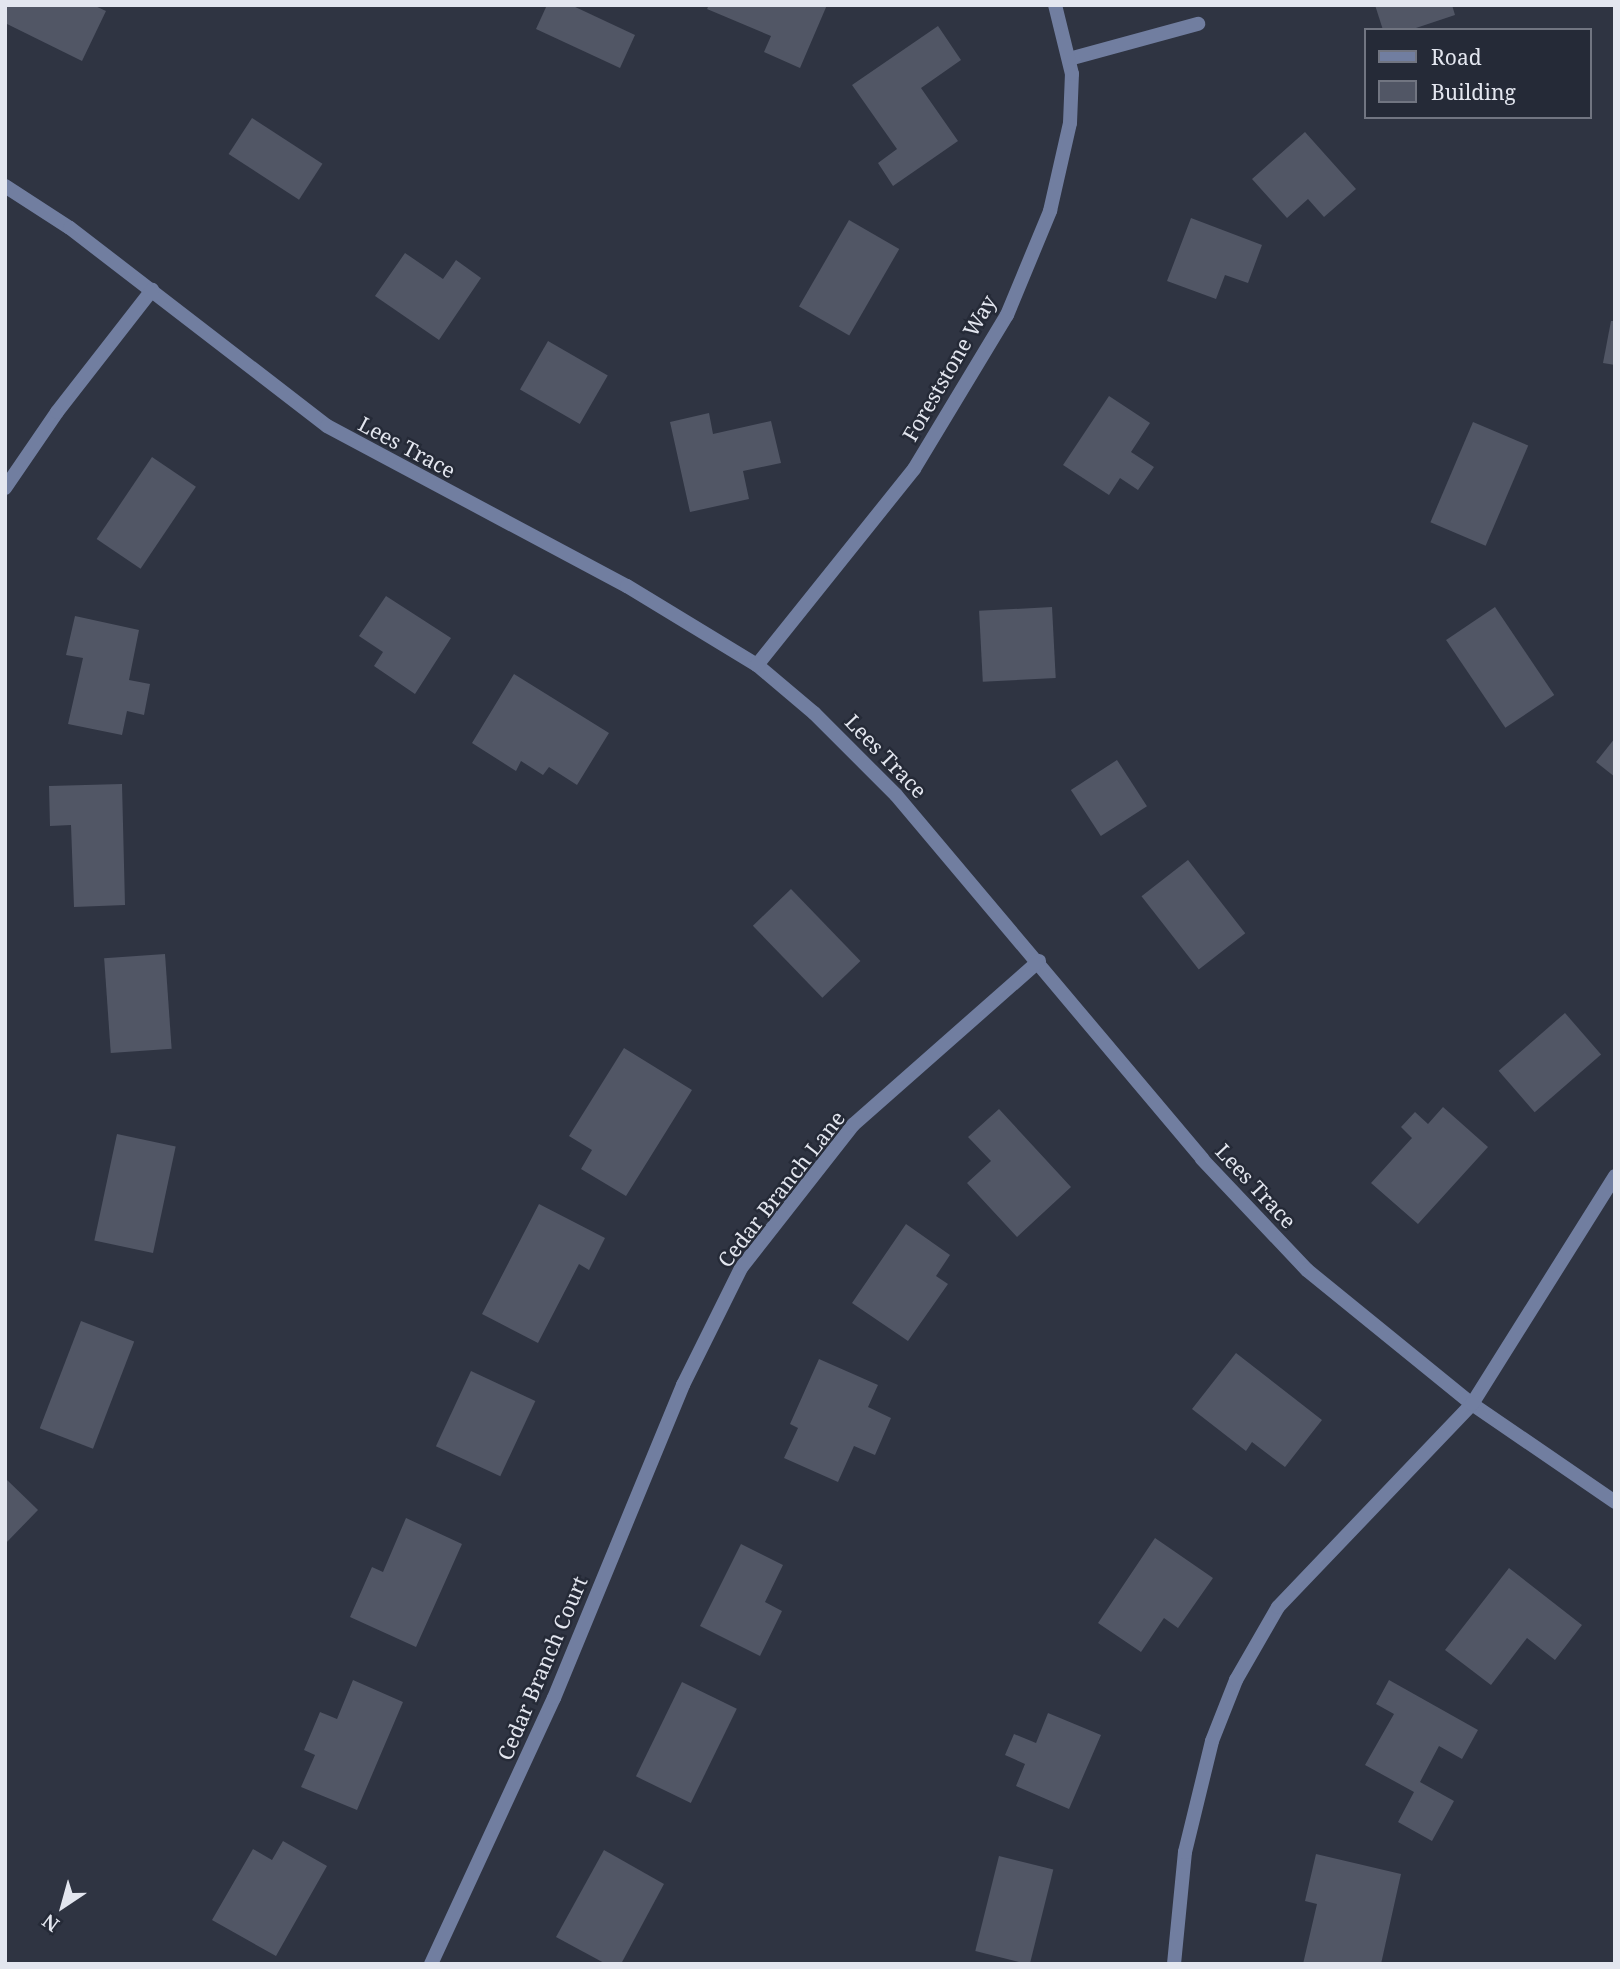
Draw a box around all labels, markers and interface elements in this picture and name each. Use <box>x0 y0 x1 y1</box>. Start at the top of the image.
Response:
legend <box>1364 28 1592 119</box>
text: Road <box>1431 43 1482 71</box>
text: Building <box>1431 78 1516 106</box>
street label: Foreststone Way <box>897 290 1001 446</box>
street label: Lees Trace <box>354 411 460 483</box>
street label: Lees Trace <box>840 709 932 803</box>
street label: Cedar Branch Lane <box>712 1106 850 1272</box>
street label: Lees Trace <box>1211 1139 1301 1233</box>
street label: Cedar Branch Court <box>492 1572 592 1764</box>
north arrow <box>28 1871 98 1941</box>
text: N <box>37 1908 64 1938</box>

